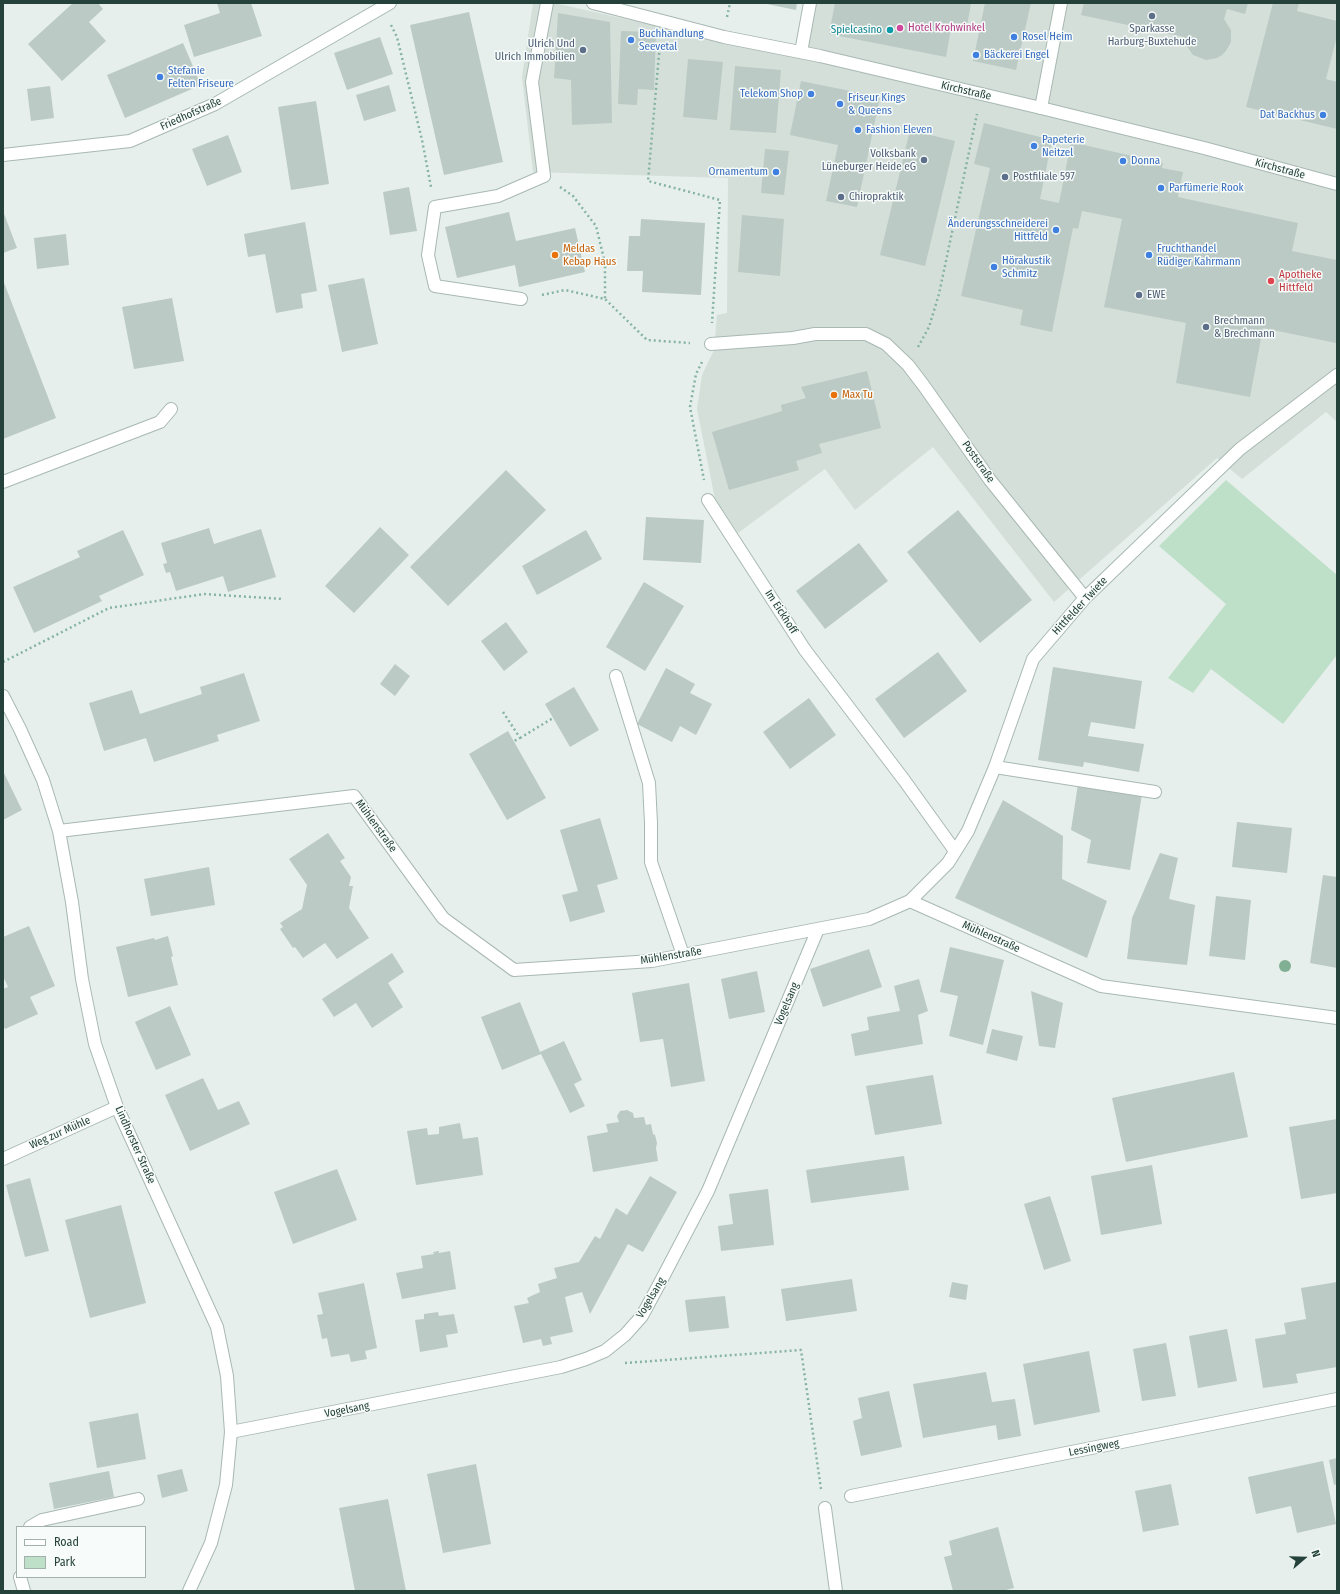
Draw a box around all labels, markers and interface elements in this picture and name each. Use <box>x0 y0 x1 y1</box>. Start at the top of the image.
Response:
marker: Sparkasse Harburg-Buxtehude <box>1147 11 1157 21</box>
place label: Hotel Krohwinkel <box>908 21 985 35</box>
place label: Sparkasse Harburg-Buxtehude <box>1108 22 1196 48</box>
place label: Spielcasino <box>831 23 882 37</box>
marker: Hotel Krohwinkel <box>895 23 905 33</box>
marker: Spielcasino <box>885 25 895 35</box>
place label: Buchhandlung Seevetal <box>639 27 704 53</box>
place label: Rosel Heim <box>1022 30 1073 44</box>
marker: Rosel Heim <box>1009 32 1019 42</box>
marker: Buchhandlung Seevetal <box>626 35 636 45</box>
place label: Ulrich Und Ulrich Immobilien <box>495 37 575 63</box>
marker: Ulrich Und Ulrich Immobilien <box>578 45 588 55</box>
place label: Bäckerei Engel <box>984 48 1049 62</box>
marker: Bäckerei Engel <box>971 50 981 60</box>
place label: Stefanie Felten Friseure <box>168 64 234 90</box>
marker: Stefanie Felten Friseure <box>155 72 165 82</box>
street label: Kirchstraße <box>940 79 992 103</box>
place label: Telekom Shop <box>740 87 803 101</box>
marker: Telekom Shop <box>806 89 816 99</box>
place label: Friseur Kings & Queens <box>848 91 906 117</box>
street label: Friedhofstraße <box>158 95 224 133</box>
marker: Friseur Kings & Queens <box>835 99 845 109</box>
place label: Dat Backhus <box>1260 108 1315 122</box>
marker: Dat Backhus <box>1318 110 1328 120</box>
place label: Fashion Eleven <box>866 123 932 137</box>
marker: Fashion Eleven <box>853 125 863 135</box>
place label: Papeterie Neitzel <box>1042 133 1085 159</box>
marker: Papeterie Neitzel <box>1029 141 1039 151</box>
place label: Volksbank Lüneburger Heide eG <box>822 147 916 173</box>
place label: Donna <box>1131 154 1160 168</box>
marker: Volksbank Lüneburger Heide eG <box>919 155 929 165</box>
marker: Donna <box>1118 156 1128 166</box>
street label: Kirchstraße <box>1254 156 1306 182</box>
place label: Ornamentum <box>709 165 768 179</box>
marker: Ornamentum <box>771 167 781 177</box>
place label: Postfiliale 597 <box>1013 170 1075 184</box>
marker: Postfiliale 597 <box>1000 172 1010 182</box>
place label: Parfümerie Rook <box>1169 181 1244 195</box>
marker: Parfümerie Rook <box>1156 183 1166 193</box>
place label: Chiropraktik <box>849 190 904 204</box>
marker: Chiropraktik <box>836 192 846 202</box>
place label: Änderungsschneiderei Hittfeld <box>948 217 1048 243</box>
marker: Änderungsschneiderei Hittfeld <box>1051 225 1061 235</box>
place label: Meldas Kebap Haus <box>563 242 616 268</box>
place label: Fruchthandel Rüdiger Kahrmann <box>1157 242 1240 268</box>
marker: Meldas Kebap Haus <box>550 250 560 260</box>
marker: Fruchthandel Rüdiger Kahrmann <box>1144 250 1154 260</box>
place label: Hörakustik Schmitz <box>1002 254 1050 280</box>
marker: Hörakustik Schmitz <box>989 262 999 272</box>
place label: Apotheke Hittfeld <box>1279 268 1322 294</box>
marker: Apotheke Hittfeld <box>1266 276 1276 286</box>
place label: EWE <box>1147 288 1166 302</box>
marker: EWE <box>1134 290 1144 300</box>
place label: Brechmann & Brechmann <box>1214 314 1275 340</box>
marker: Brechmann & Brechmann <box>1201 322 1211 332</box>
place label: Max Tu <box>842 388 873 402</box>
marker: Max Tu <box>829 390 839 400</box>
street label: Poststraße <box>959 439 997 485</box>
street label: Hittfelder Twiete <box>1050 574 1110 638</box>
street label: Im Eickhoff <box>762 587 800 637</box>
street label: Mühlenstraße <box>352 797 400 855</box>
street label: Mühlenstraße <box>960 918 1022 956</box>
street label: Mühlenstraße <box>639 945 703 967</box>
street label: Vogelsang <box>772 981 802 1027</box>
street label: Lindhorster Straße <box>112 1104 158 1186</box>
street label: Weg zur Mühle <box>27 1114 93 1152</box>
street label: Vogelsang <box>634 1275 668 1321</box>
street label: Vogelsang <box>323 1399 371 1421</box>
street label: Lessingweg <box>1068 1437 1120 1459</box>
legend <box>16 1526 146 1578</box>
text: Road <box>54 1535 79 1549</box>
north arrow <box>1284 1538 1324 1578</box>
text: N <box>1309 1548 1323 1559</box>
text: Park <box>54 1555 75 1569</box>

